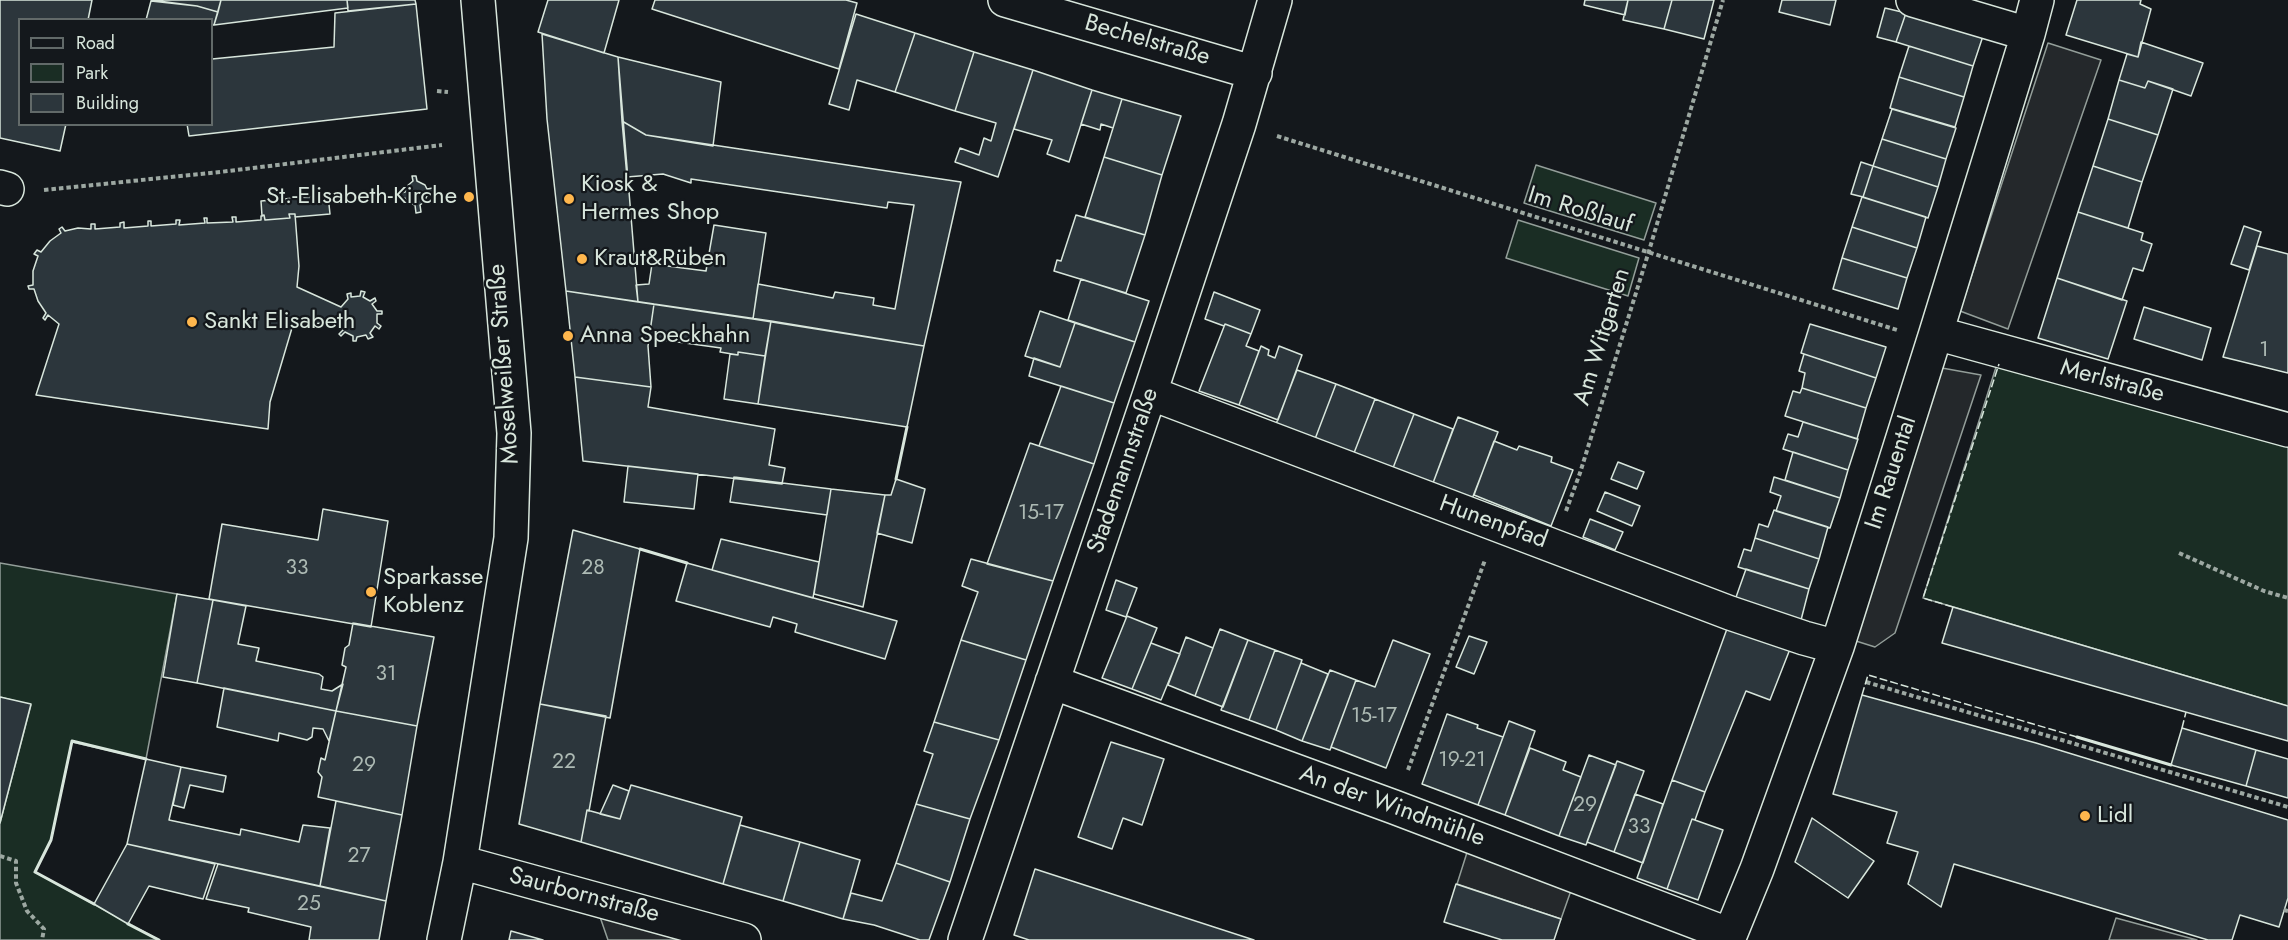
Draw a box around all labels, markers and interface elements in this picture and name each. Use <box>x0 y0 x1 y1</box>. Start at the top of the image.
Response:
street label: Bechelstraße <box>1081 9 1213 73</box>
legend <box>18 18 213 126</box>
text: Road <box>76 30 115 56</box>
text: Park <box>76 60 108 86</box>
text: Building <box>76 90 139 116</box>
place label: Kiosk & Hermes Shop <box>581 171 719 227</box>
street label: Im Roßlauf <box>1524 181 1636 241</box>
place label: St.-Elisabeth-Kirche <box>266 183 457 211</box>
marker: St.-Elisabeth-Kirche <box>462 190 476 204</box>
marker: Kiosk & Hermes Shop <box>562 192 576 206</box>
place label: Kraut&Rüben <box>594 245 727 273</box>
marker: Kraut&Rüben <box>575 252 589 266</box>
street label: Moselweißer Straße <box>484 263 526 465</box>
street label: Am Witgarten <box>1569 265 1637 409</box>
place label: Sankt Elisabeth <box>204 308 355 336</box>
marker: Sankt Elisabeth <box>185 315 199 329</box>
place label: Anna Speckhahn <box>580 322 750 350</box>
marker: Anna Speckhahn <box>561 329 575 343</box>
house number: 1 <box>2259 338 2269 364</box>
street label: Merlstraße <box>2057 354 2167 410</box>
street label: Stademannstraße <box>1082 384 1166 558</box>
street label: Im Rauental <box>1860 413 1924 533</box>
street label: Hunenpfad <box>1435 490 1551 556</box>
house number: 15-17 <box>1018 501 1064 527</box>
house number: 33 <box>286 556 308 582</box>
house number: 28 <box>581 556 605 582</box>
place label: Sparkasse Koblenz <box>383 564 483 620</box>
marker: Sparkasse Koblenz <box>364 585 378 599</box>
house number: 31 <box>376 662 396 688</box>
house number: 15-17 <box>1351 704 1397 730</box>
house number: 19-21 <box>1438 748 1486 774</box>
house number: 22 <box>552 750 576 776</box>
house number: 29 <box>352 753 376 779</box>
street label: An der Windmühle <box>1295 760 1489 854</box>
house number: 29 <box>1573 793 1597 819</box>
place label: Lidl <box>2097 802 2133 830</box>
marker: Lidl <box>2078 809 2092 823</box>
house number: 33 <box>1628 815 1650 841</box>
house number: 27 <box>348 844 370 870</box>
street label: Saurbornstraße <box>506 862 662 930</box>
house number: 25 <box>297 892 321 918</box>

